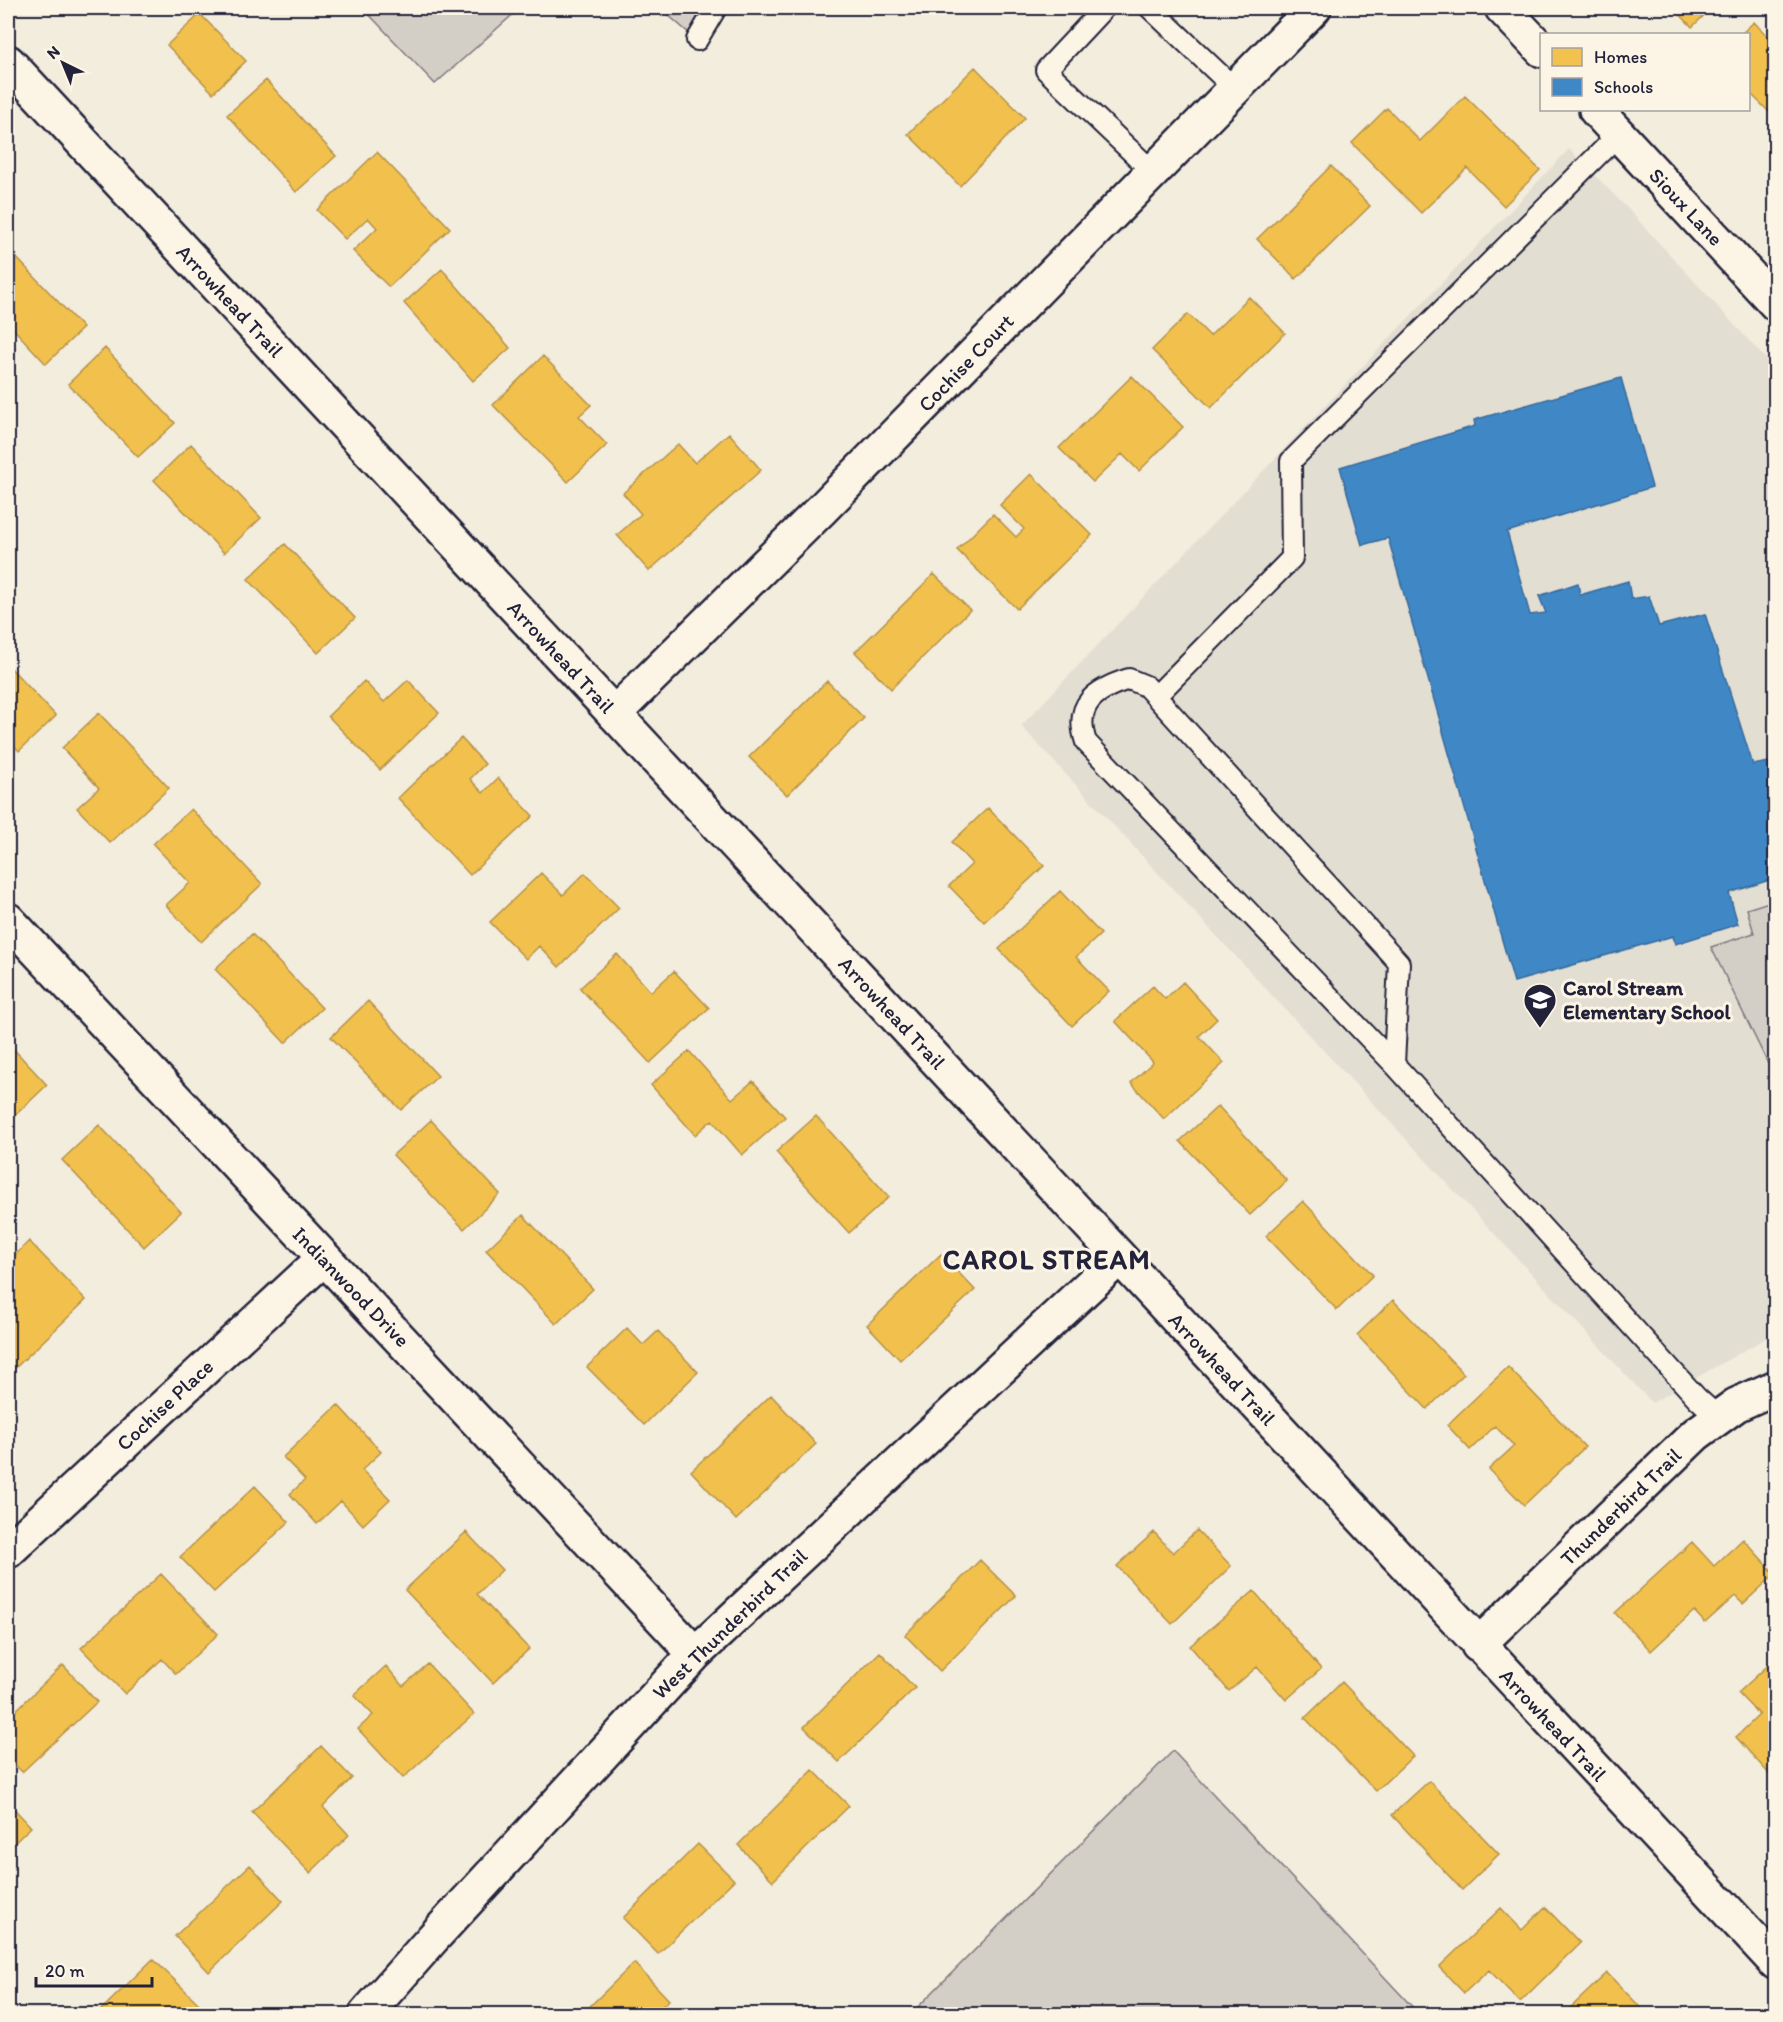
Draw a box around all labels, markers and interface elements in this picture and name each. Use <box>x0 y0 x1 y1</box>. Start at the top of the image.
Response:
north arrow <box>33 33 93 93</box>
legend <box>1540 33 1750 111</box>
text: N <box>43 42 64 63</box>
text: Homes <box>1594 46 1647 68</box>
text: Schools <box>1594 76 1653 98</box>
street label: Sioux Lane <box>1644 163 1729 251</box>
street label: Arrowhead Trail <box>172 239 289 362</box>
street label: Cochise Court <box>913 308 1019 417</box>
street label: Arrowhead Trail <box>503 595 620 718</box>
street label: Arrowhead Trail <box>834 951 951 1074</box>
place label: Carol Stream Elementary School <box>1563 975 1732 1025</box>
school or university icon: Carol Stream Elementary School <box>1522 982 1558 1029</box>
street label: Indianwood Drive <box>288 1221 415 1352</box>
district label: CAROL STREAM <box>943 1243 1151 1276</box>
street label: Arrowhead Trail <box>1164 1307 1281 1430</box>
street label: Cochise Place <box>111 1354 218 1456</box>
street label: Thunderbird Trail <box>1555 1443 1686 1571</box>
street label: West Thunderbird Trail <box>647 1543 812 1704</box>
street label: Arrowhead Trail <box>1495 1663 1612 1786</box>
scale bar <box>36 1950 152 1988</box>
text: 20 m <box>45 1960 85 1982</box>

